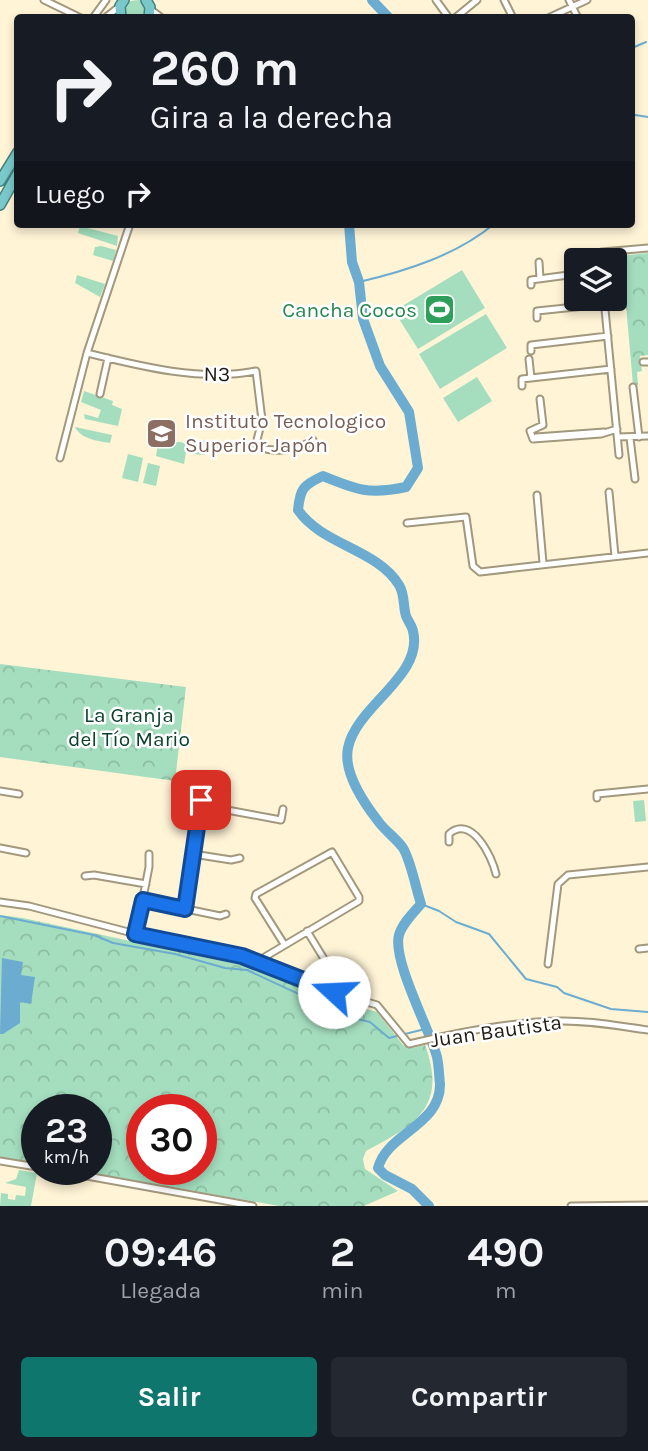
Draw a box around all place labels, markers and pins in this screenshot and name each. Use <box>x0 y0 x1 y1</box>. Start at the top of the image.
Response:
sports icon: Cancha Cocos <box>423 293 457 327</box>
place label: Cancha Cocos <box>282 298 417 322</box>
place label: Instituto Tecnologico Superior Japón <box>185 409 386 457</box>
school or university icon: Instituto Tecnologico Superior Japón <box>145 416 179 450</box>
pin <box>171 770 231 830</box>

